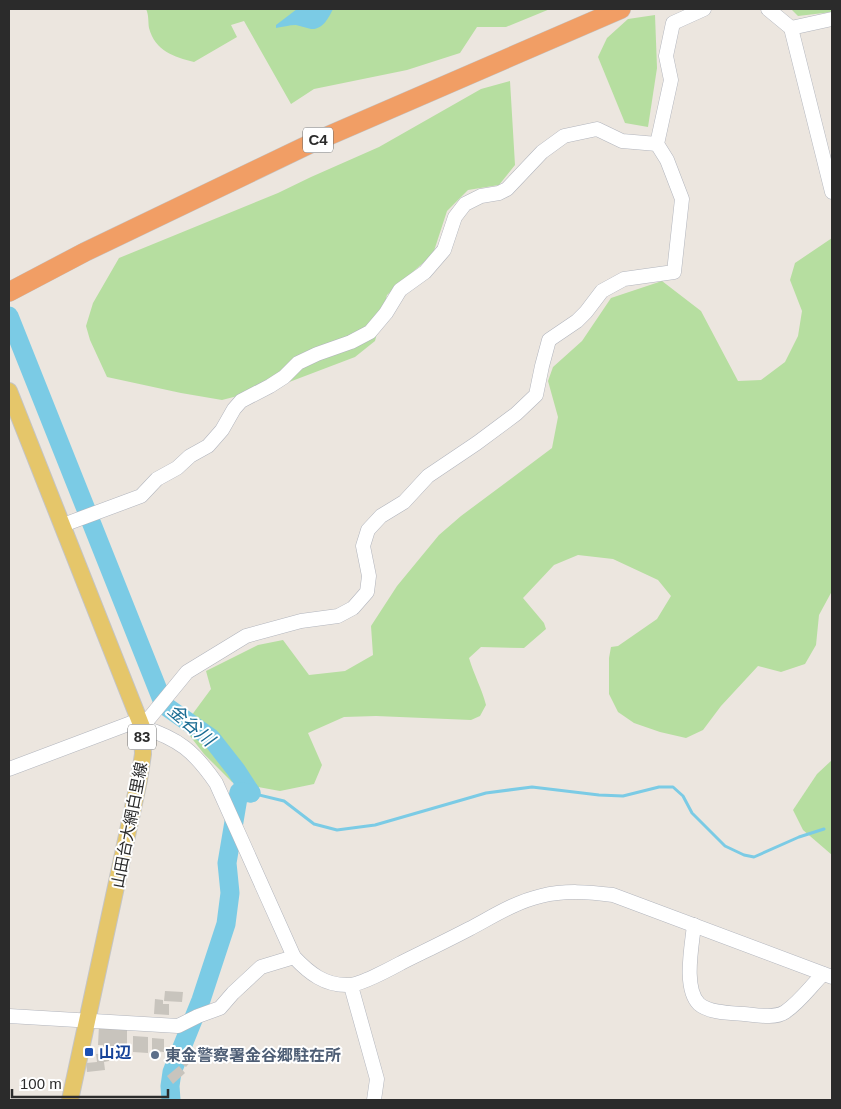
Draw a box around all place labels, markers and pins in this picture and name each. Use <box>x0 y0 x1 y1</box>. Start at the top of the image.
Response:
place label: 山辺 <box>99 1044 132 1061</box>
marker: 山辺 <box>83 1046 95 1058</box>
place label: 東金警察署金谷郷駐在所 <box>165 1047 341 1064</box>
marker: 東金警察署金谷郷駐在所 <box>149 1049 161 1061</box>

